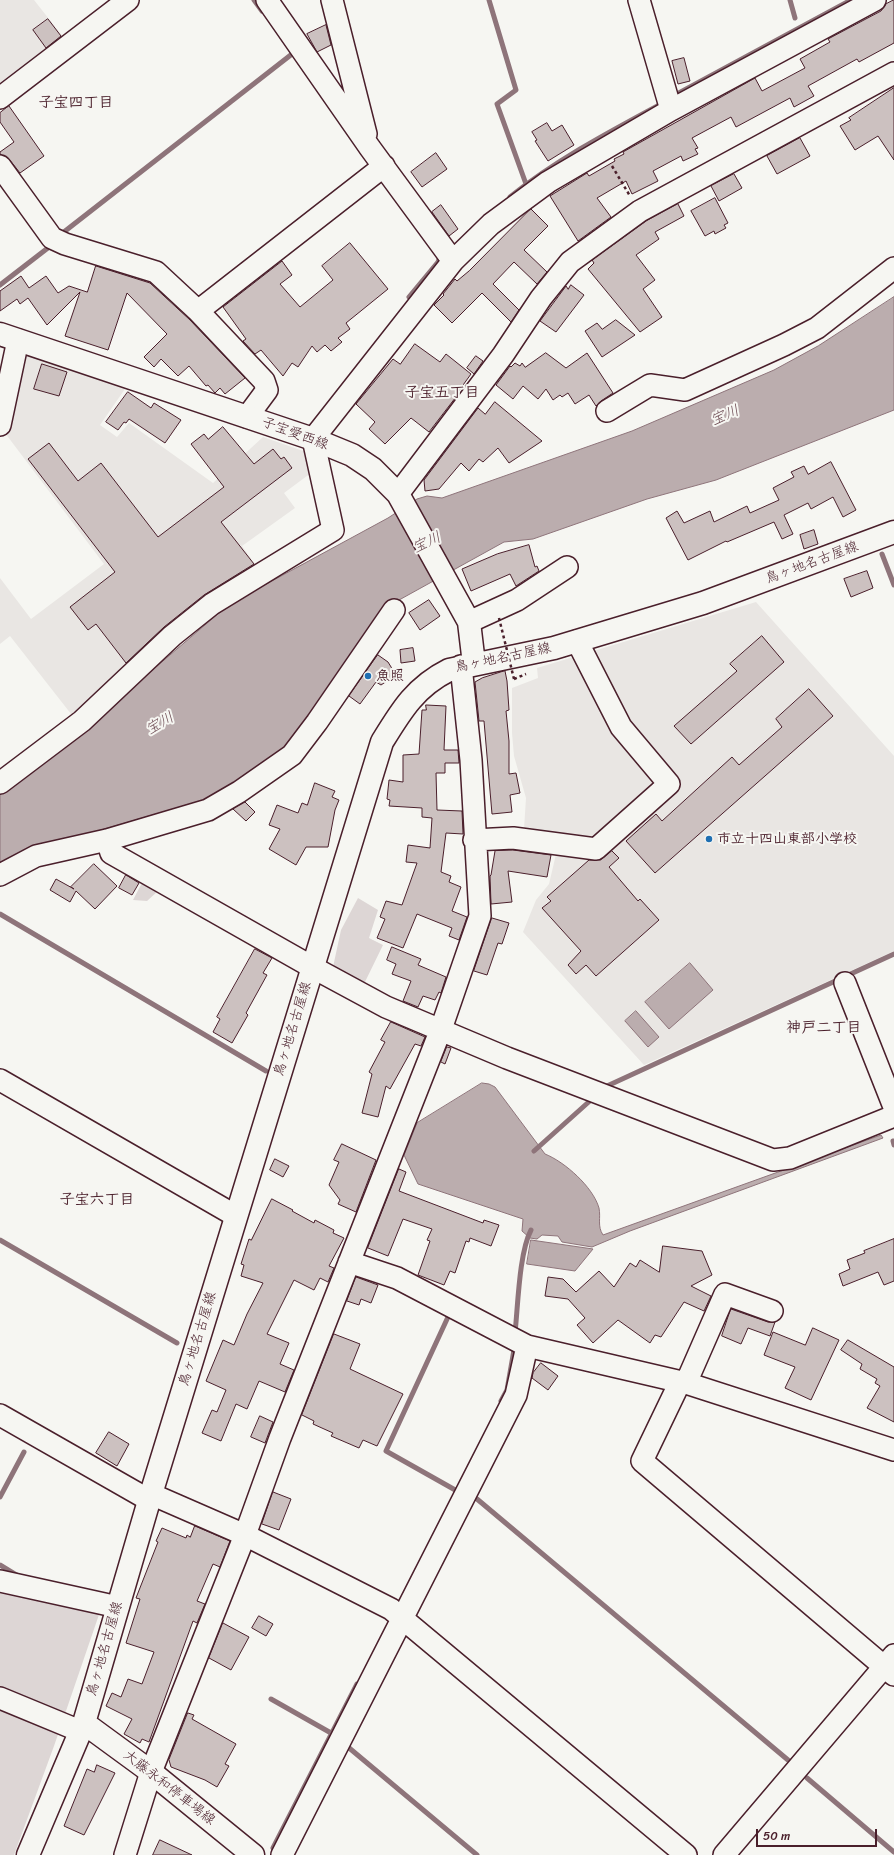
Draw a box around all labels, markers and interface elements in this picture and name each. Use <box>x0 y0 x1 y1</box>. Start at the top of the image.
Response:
district label: 子宝四丁目 <box>39 94 113 112</box>
district label: 子宝五丁目 <box>405 384 479 402</box>
water label: 宝川 <box>708 402 742 430</box>
street label: 子宝愛西線 <box>259 414 331 454</box>
water label: 宝川 <box>410 529 444 557</box>
street label: 鳥ヶ地名古屋線 <box>763 538 861 588</box>
street label: 鳥ヶ地名古屋線 <box>453 640 553 676</box>
place label: 魚照 <box>376 668 404 684</box>
marker: 魚照 <box>363 671 373 681</box>
water label: 宝川 <box>143 709 177 739</box>
place label: 市立十四山東部小学校 <box>717 831 857 847</box>
marker: 市立十四山東部小学校 <box>704 834 714 844</box>
street label: 鳥ヶ地名古屋線 <box>271 980 315 1078</box>
district label: 神戸二丁目 <box>787 1019 861 1037</box>
district label: 子宝六丁目 <box>60 1191 134 1209</box>
street label: 鳥ヶ地名古屋線 <box>176 1290 220 1388</box>
street label: 鳥ヶ地名古屋線 <box>83 1600 127 1698</box>
street label: 大藤永和停車場線 <box>120 1747 218 1829</box>
scale bar <box>758 1821 879 1847</box>
text: 50 m <box>763 1825 790 1847</box>

